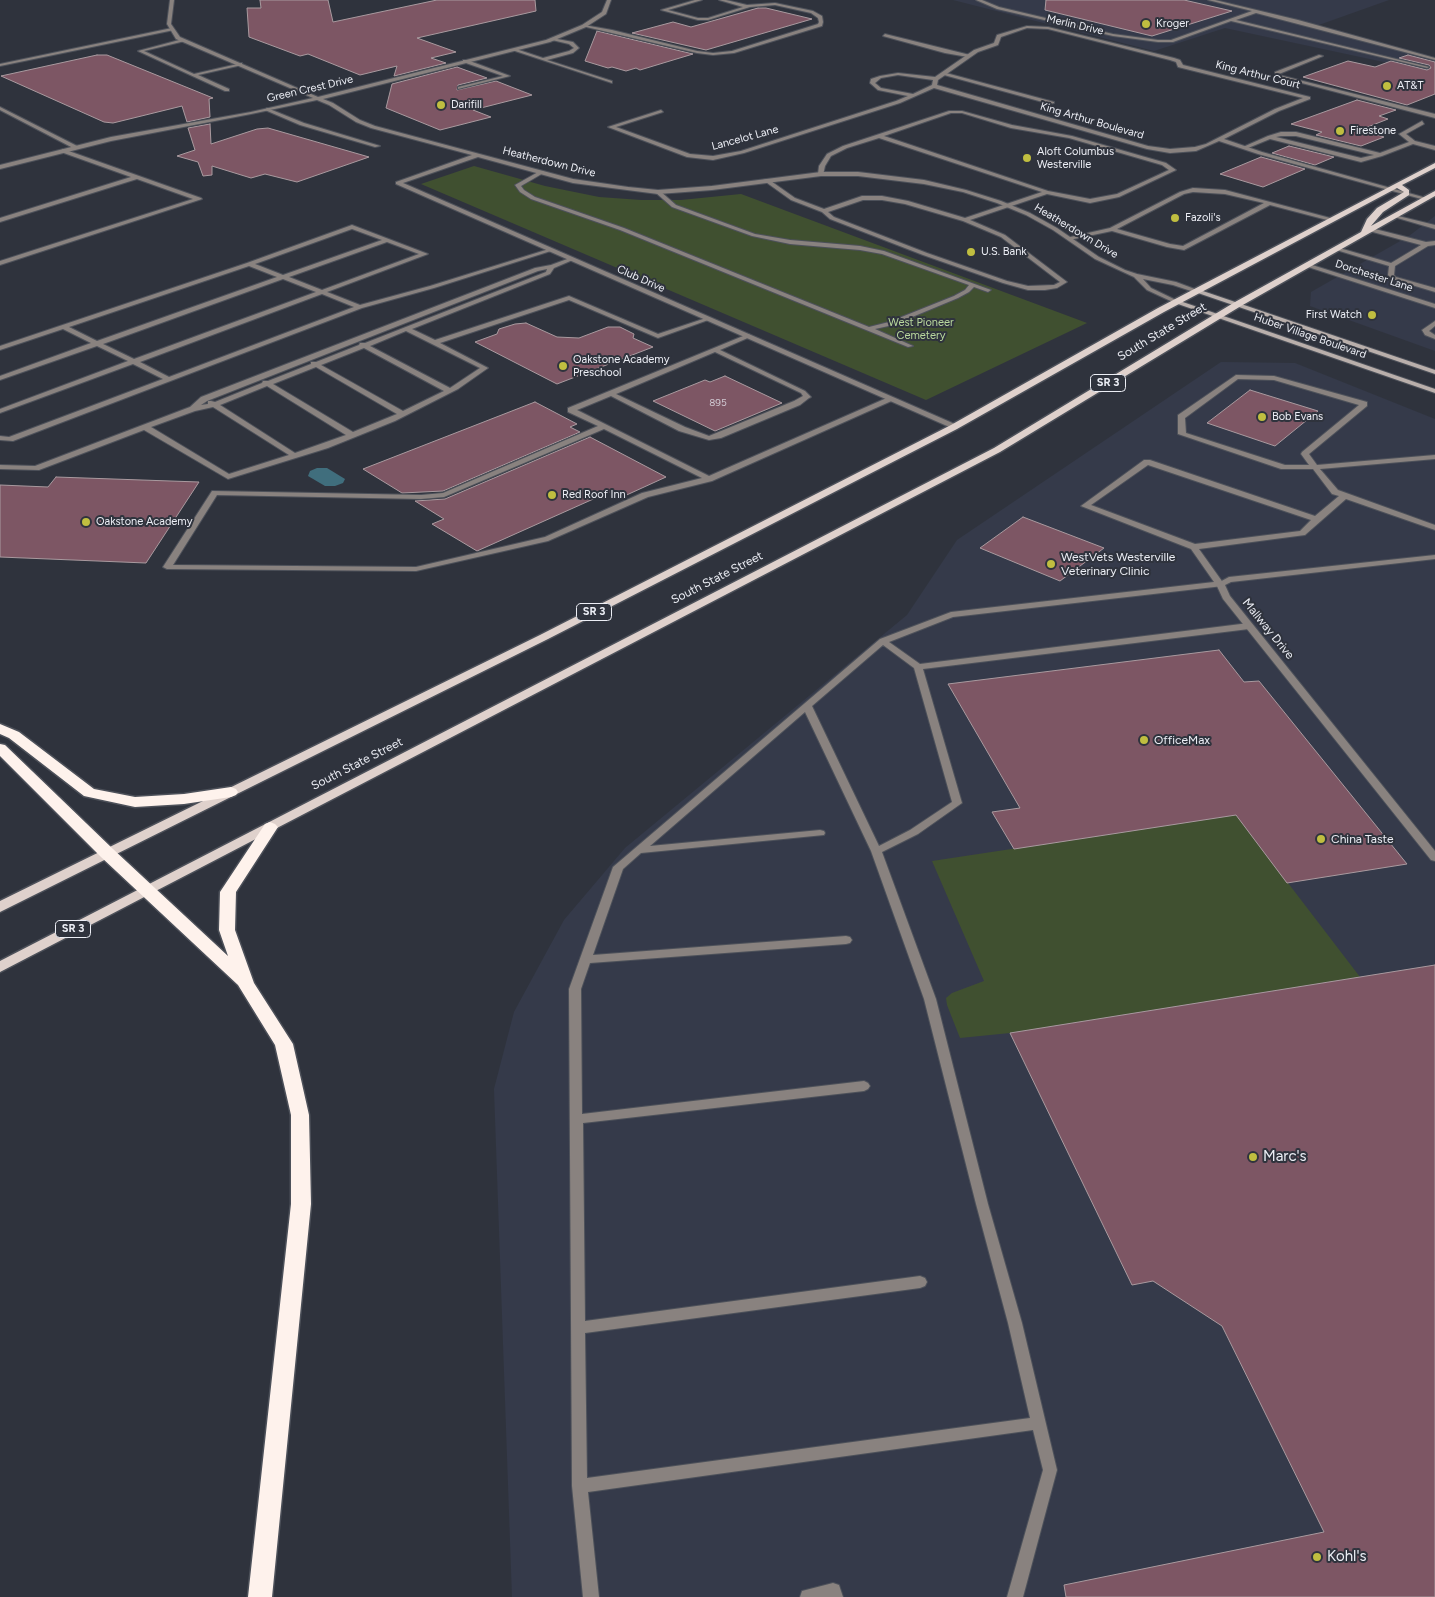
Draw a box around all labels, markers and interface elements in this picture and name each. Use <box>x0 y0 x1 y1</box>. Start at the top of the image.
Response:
street label: Merlin Drive <box>1045 12 1105 38</box>
place label: Kroger <box>1156 17 1189 31</box>
marker: Kroger <box>1140 18 1152 30</box>
street label: King Arthur Court <box>1214 58 1302 92</box>
street label: Green Crest Drive <box>266 73 354 105</box>
place label: AT&T <box>1397 79 1424 93</box>
marker: AT&T <box>1381 80 1393 92</box>
place label: Darifill <box>451 98 482 112</box>
marker: Darifill <box>435 99 447 111</box>
street label: King Arthur Boulevard <box>1039 100 1145 142</box>
street label: Lancelot Lane <box>710 123 780 153</box>
place label: Firestone <box>1350 124 1396 138</box>
marker: Firestone <box>1334 125 1346 137</box>
street label: Heatherdown Drive <box>501 144 597 180</box>
place label: Aloft Columbus Westerville <box>1037 145 1114 171</box>
marker: Aloft Columbus Westerville <box>1021 152 1033 164</box>
street label: Heatherdown Drive <box>1032 201 1120 261</box>
place label: Fazoli's <box>1185 211 1221 225</box>
marker: Fazoli's <box>1169 212 1181 224</box>
place label: U.S. Bank <box>981 245 1027 259</box>
marker: U.S. Bank <box>965 246 977 258</box>
street label: Dorchester Lane <box>1333 257 1415 295</box>
street label: Club Drive <box>615 263 667 295</box>
street label: South State Street <box>1115 300 1209 364</box>
place label: First Watch <box>1306 308 1362 322</box>
marker: First Watch <box>1366 309 1378 321</box>
street label: Huber Village Boulevard <box>1252 311 1368 361</box>
park label: West Pioneer Cemetery <box>888 316 954 342</box>
place label: Oakstone Academy Preschool <box>573 353 669 379</box>
marker: Oakstone Academy Preschool <box>557 360 569 372</box>
road number: SR 3 <box>1090 374 1126 392</box>
house number: 895 <box>709 397 727 409</box>
place label: Bob Evans <box>1272 410 1323 424</box>
marker: Bob Evans <box>1256 411 1268 423</box>
place label: Red Roof Inn <box>562 488 626 502</box>
marker: Red Roof Inn <box>546 489 558 501</box>
place label: Oakstone Academy <box>96 515 192 529</box>
marker: Oakstone Academy <box>80 516 92 528</box>
street label: South State Street <box>669 549 765 607</box>
place label: WestVets Westerville Veterinary Clinic <box>1061 550 1175 578</box>
marker: WestVets Westerville Veterinary Clinic <box>1045 558 1057 570</box>
street label: Mallway Drive <box>1239 596 1297 662</box>
road number: SR 3 <box>576 604 612 620</box>
place label: OfficeMax <box>1154 733 1210 747</box>
marker: OfficeMax <box>1138 734 1150 746</box>
street label: South State Street <box>309 735 405 793</box>
place label: China Taste <box>1331 832 1394 846</box>
marker: China Taste <box>1315 833 1327 845</box>
road number: SR 3 <box>56 921 90 938</box>
place label: Marc's <box>1263 1148 1307 1166</box>
marker: Marc's <box>1247 1151 1259 1163</box>
place label: Kohl's <box>1327 1548 1366 1566</box>
marker: Kohl's <box>1311 1551 1323 1563</box>

